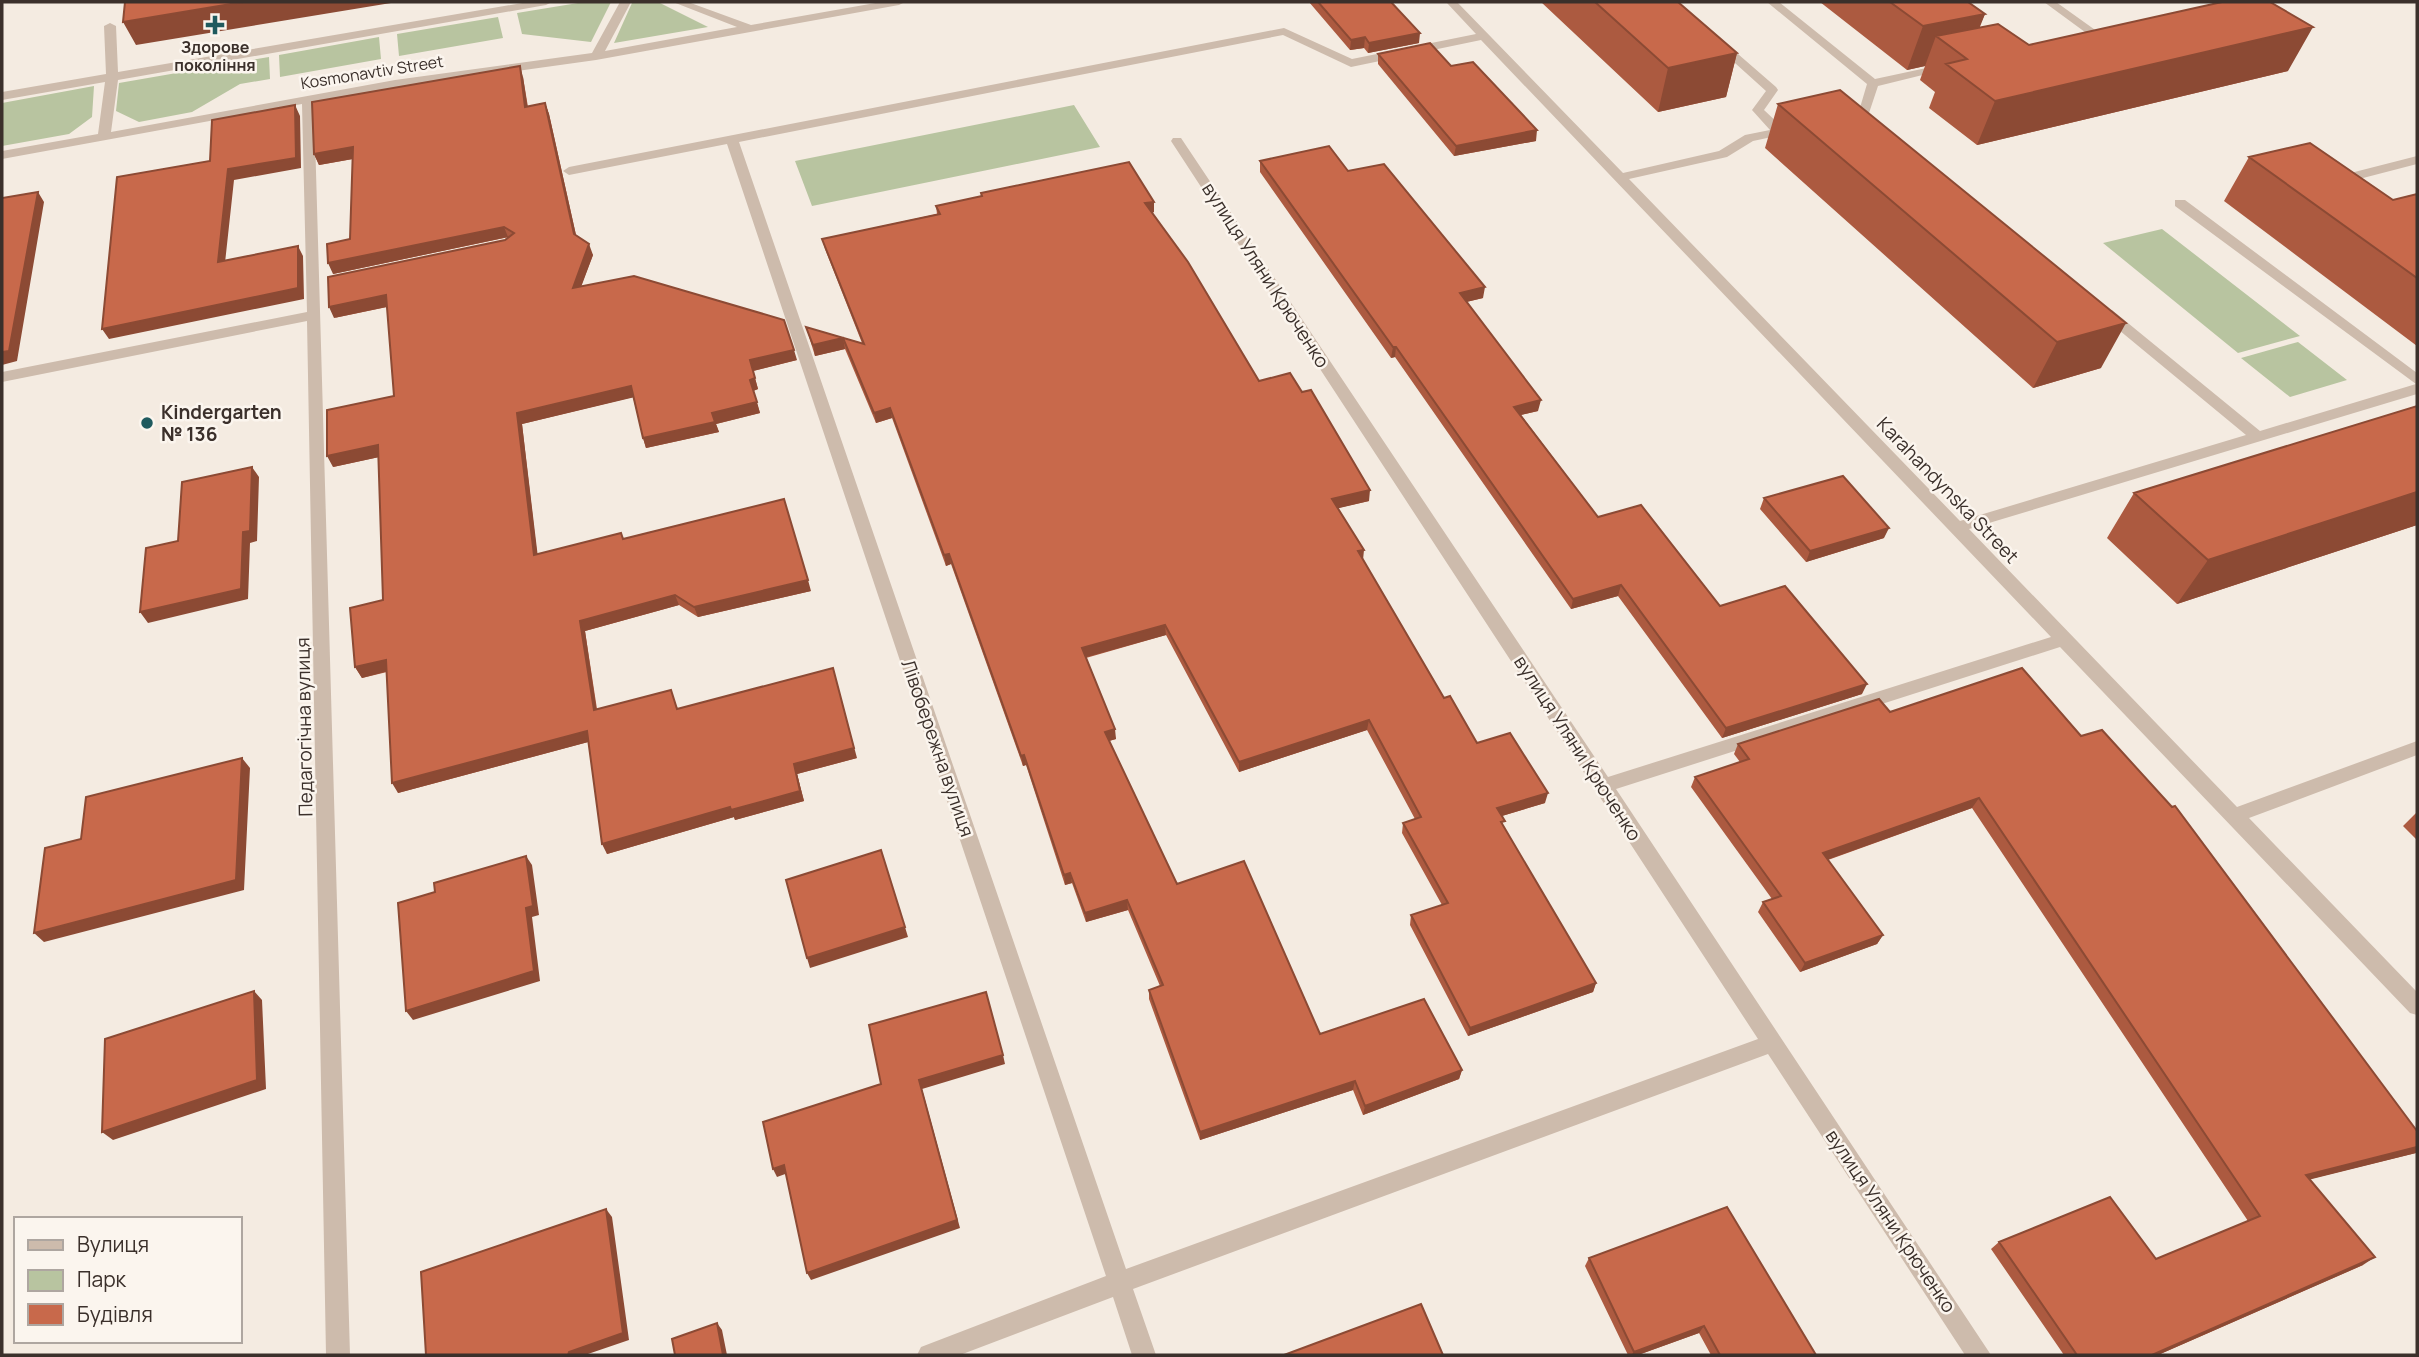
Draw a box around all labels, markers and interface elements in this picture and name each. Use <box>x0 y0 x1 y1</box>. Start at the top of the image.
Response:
marker: Здорове покоління <box>205 15 225 35</box>
place label: Здорове покоління <box>174 36 256 76</box>
street label: Kosmonavtiv Street <box>299 50 445 94</box>
street label: вулиця Уляни Крюченко <box>1196 177 1336 373</box>
place label: Kindergarten № 136 <box>161 399 282 447</box>
street label: Karahandynska Street <box>1871 411 2025 569</box>
marker: Kindergarten № 136 <box>139 415 155 431</box>
street label: Педагогічна вулиця <box>289 637 319 817</box>
street label: вулиця Уляни Крюченко <box>1508 650 1648 846</box>
street label: Лівобережна вулиця <box>895 656 981 840</box>
street label: вулиця Уляни Крюченко <box>1820 1124 1962 1318</box>
legend <box>14 1217 242 1343</box>
text: Вулиця <box>77 1230 149 1258</box>
text: Парк <box>77 1265 127 1293</box>
text: Будівля <box>77 1300 153 1328</box>

